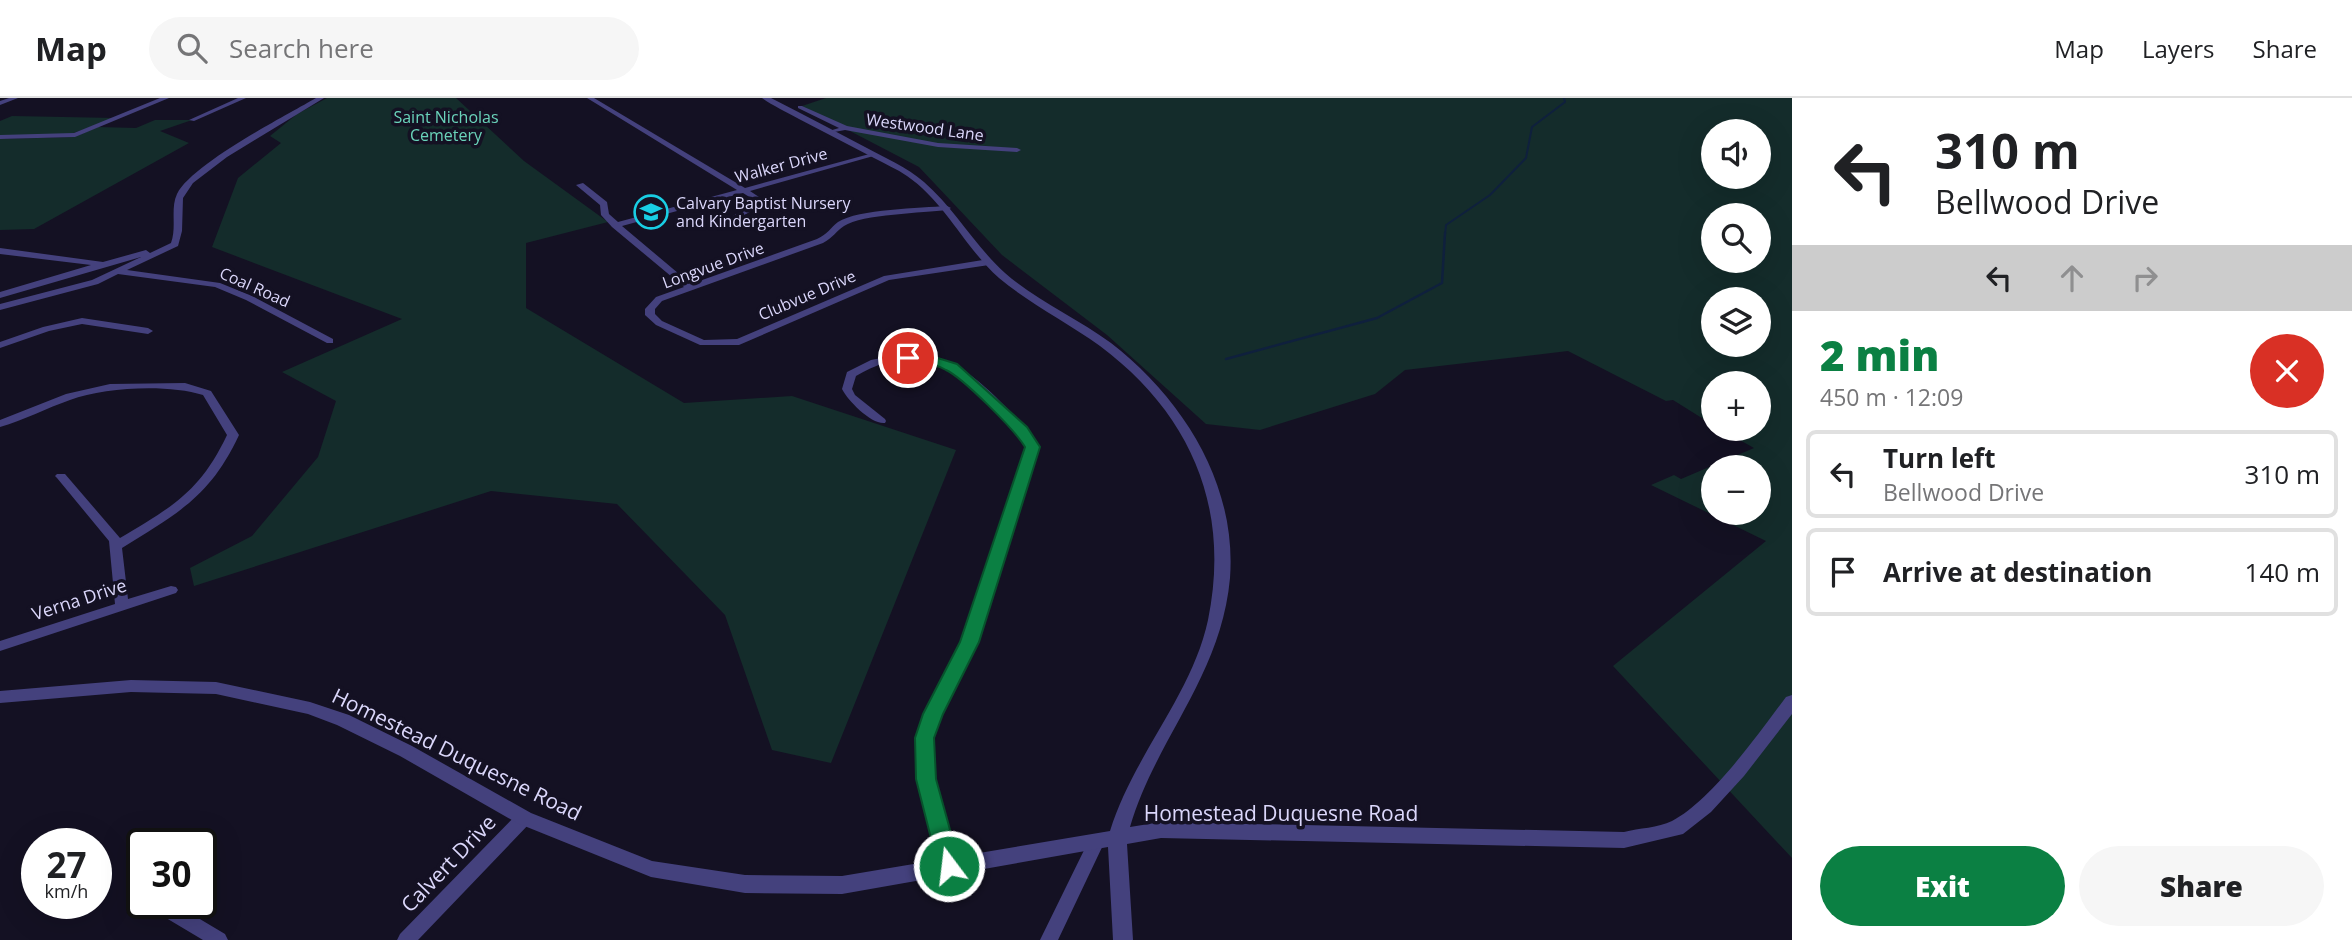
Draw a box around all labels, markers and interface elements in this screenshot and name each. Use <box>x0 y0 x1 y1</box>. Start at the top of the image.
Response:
search box <box>149 17 639 80</box>
text: Map <box>35 26 107 71</box>
icon: search <box>173 29 211 67</box>
text: Search here <box>229 30 374 66</box>
text: Map <box>2054 32 2104 65</box>
text: Layers <box>2142 32 2215 65</box>
text: Share <box>2253 32 2317 65</box>
park label: Saint Nicholas Cemetery <box>393 106 499 146</box>
street label: Westwood Lane <box>865 108 985 146</box>
text: 310 m <box>1935 117 2080 183</box>
map controls <box>1701 119 1771 525</box>
button: sound <box>1701 119 1771 189</box>
icon: left <box>1820 126 1911 217</box>
street label: Walker Drive <box>732 142 830 188</box>
text: Bellwood Drive <box>1935 180 2159 223</box>
place label: Calvary Baptist Nursery and Kindergarten <box>676 192 851 232</box>
school or university icon: Calvary Baptist Nursery and Kindergarten <box>632 193 670 231</box>
button: search <box>1701 203 1771 273</box>
street label: Longvue Drive <box>659 236 767 294</box>
icon: left <box>1980 259 2018 297</box>
icon: ahead <box>2053 259 2091 297</box>
icon: right <box>2126 259 2164 297</box>
street label: Coal Road <box>216 262 294 312</box>
street label: Clubvue Drive <box>755 265 859 325</box>
button: layers <box>1701 287 1771 357</box>
text: 2 min <box>1820 326 1939 383</box>
pin <box>878 328 938 388</box>
button: close <box>2250 334 2324 408</box>
icon: arrive <box>889 339 927 377</box>
button: + <box>1701 371 1771 441</box>
text: 450 m · 12:09 <box>1820 381 1963 413</box>
text: Turn left <box>1883 440 1995 476</box>
button: − <box>1701 455 1771 525</box>
icon: left <box>1824 455 1862 493</box>
text: 310 m <box>2245 456 2320 492</box>
text: Bellwood Drive <box>1883 476 2044 508</box>
icon: arrive <box>1824 553 1862 591</box>
text: Arrive at destination <box>1883 554 2152 590</box>
text: 140 m <box>2245 554 2320 590</box>
street label: Verna Drive <box>29 572 129 626</box>
street label: Homestead Duquesne Road <box>328 681 586 827</box>
street label: Homestead Duquesne Road <box>1144 799 1418 827</box>
street label: Calvert Drive <box>394 808 502 918</box>
speed limit sign: 30 <box>126 828 217 919</box>
position arrow <box>912 829 986 903</box>
text: 27 <box>46 841 87 888</box>
button: Exit <box>1820 846 2065 926</box>
button: Share <box>2079 846 2324 926</box>
text: km/h <box>45 879 88 903</box>

